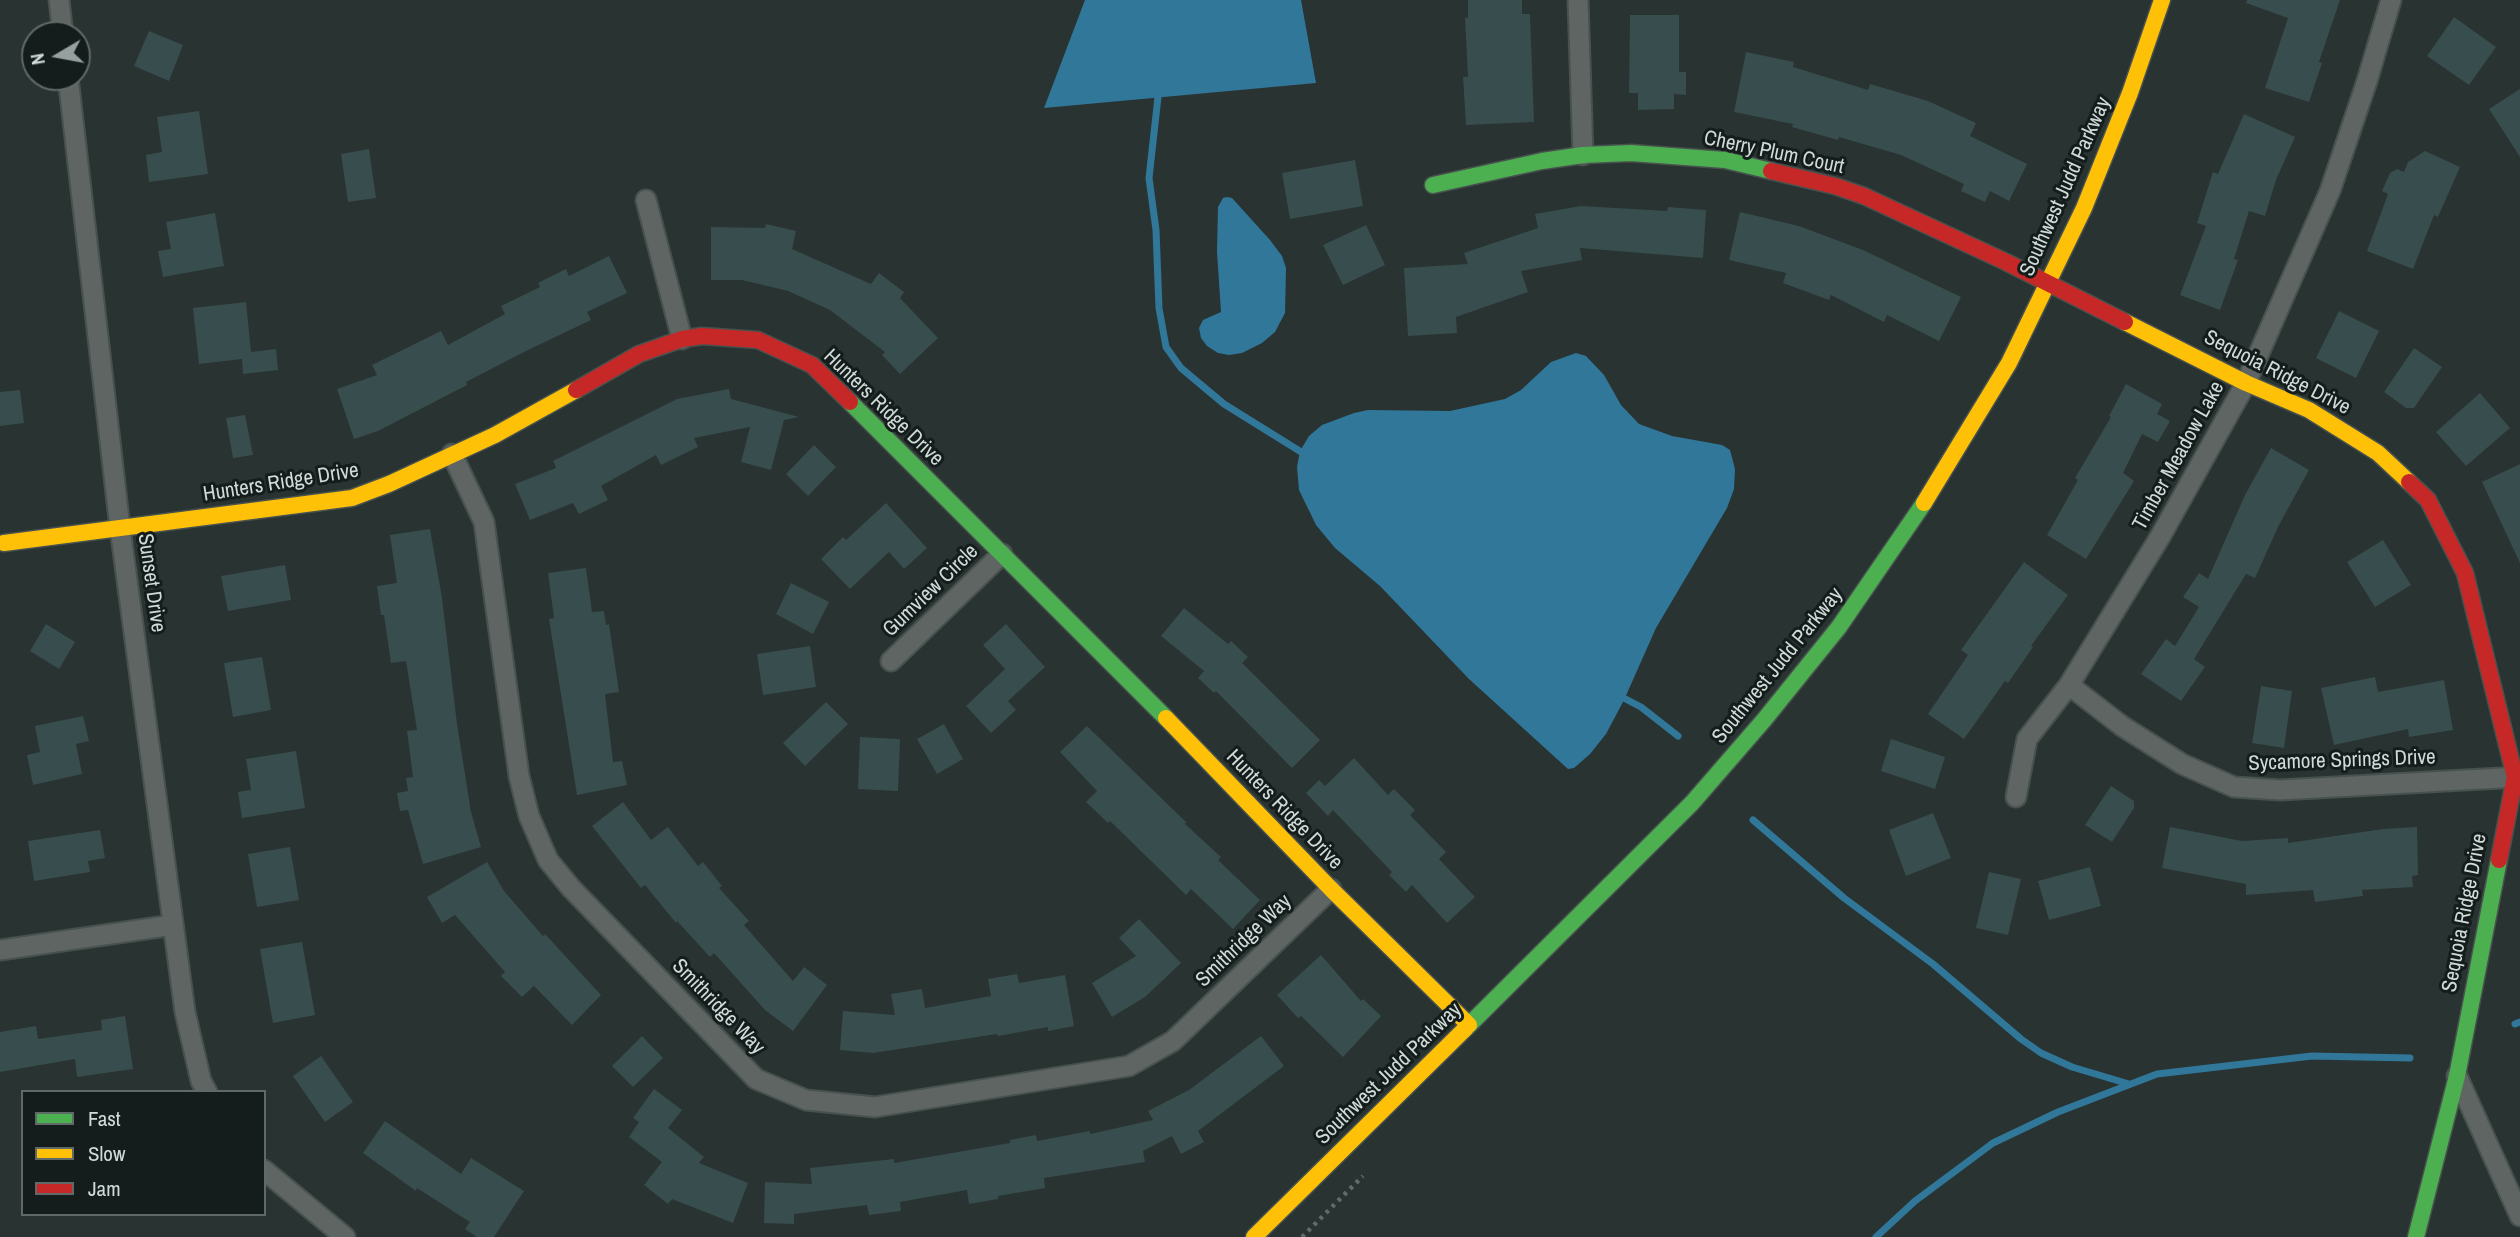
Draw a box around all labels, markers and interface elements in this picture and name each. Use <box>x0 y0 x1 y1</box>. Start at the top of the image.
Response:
north arrow <box>21 21 91 91</box>
text: N <box>24 52 51 67</box>
street label: Southwest Judd Parkway <box>2015 94 2117 280</box>
street label: Cherry Plum Court <box>1702 126 1846 180</box>
street label: Sequoia Ridge Drive <box>2200 325 2354 421</box>
street label: Hunters Ridge Drive <box>818 344 948 472</box>
street label: Timber Meadow Lake <box>2128 377 2230 535</box>
street label: Hunters Ridge Drive <box>202 458 360 508</box>
street label: Sunset Drive <box>132 532 170 634</box>
street label: Gumview Circle <box>878 539 984 643</box>
street label: Southwest Judd Parkway <box>1707 583 1849 749</box>
street label: Hunters Ridge Drive <box>1220 745 1348 875</box>
street label: Sycamore Springs Drive <box>2248 745 2436 777</box>
street label: Sequoia Ridge Drive <box>2437 832 2493 994</box>
street label: Smithridge Way <box>1191 889 1297 993</box>
street label: Smithridge Way <box>666 954 770 1060</box>
street label: Southwest Judd Parkway <box>1311 998 1467 1150</box>
legend <box>21 1090 266 1216</box>
text: Fast <box>88 1104 121 1133</box>
text: Slow <box>88 1139 125 1168</box>
text: Jam <box>88 1174 121 1203</box>

